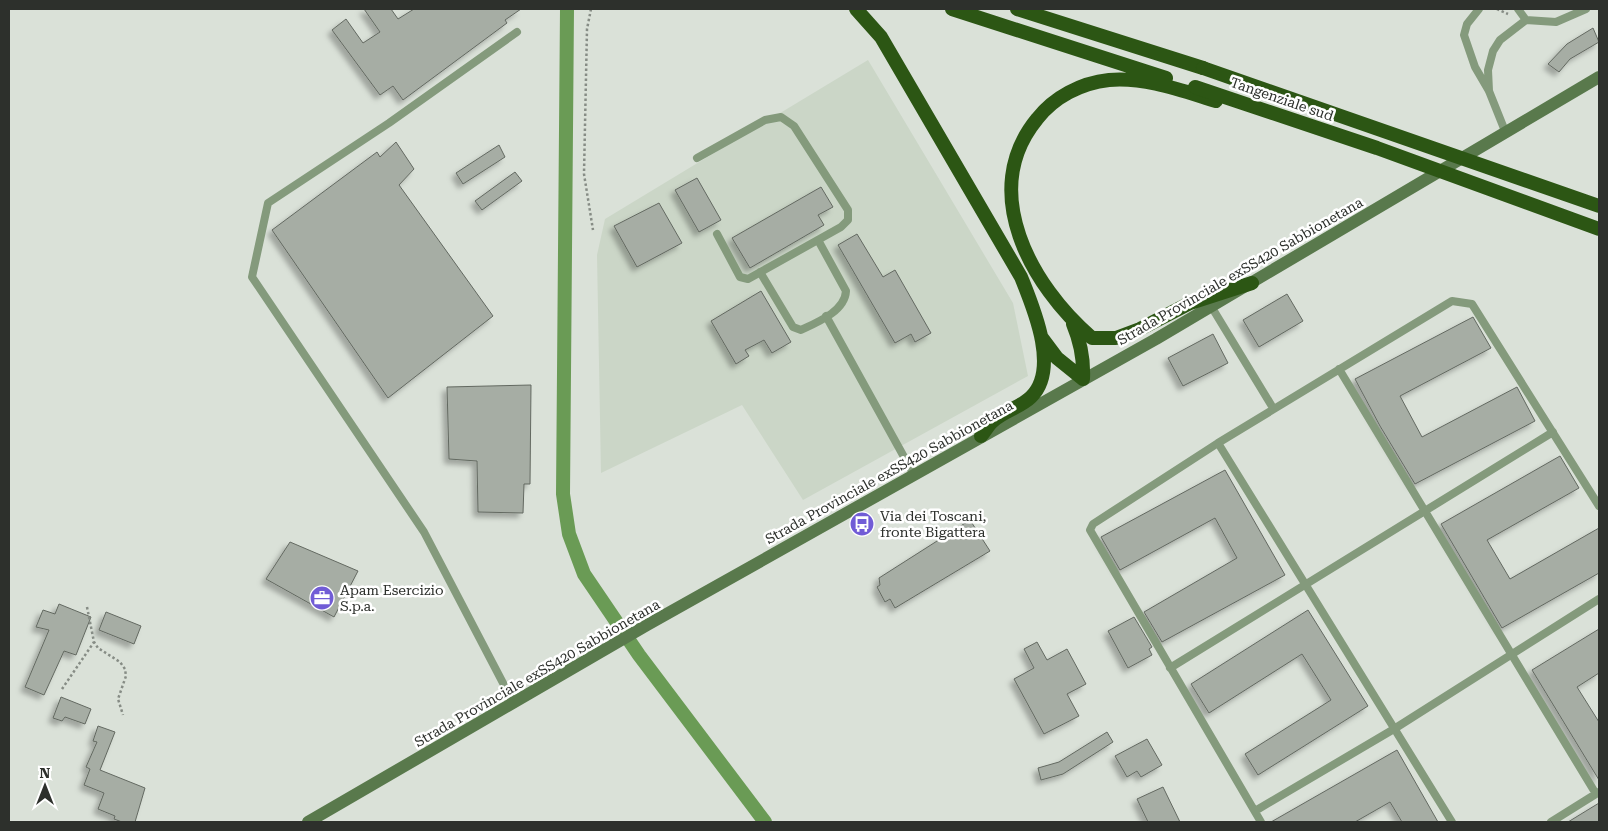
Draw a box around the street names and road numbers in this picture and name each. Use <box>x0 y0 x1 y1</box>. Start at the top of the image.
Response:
street label: Tangenziale sud <box>1228 74 1336 124</box>
street label: Strada Provinciale exSS420 Sabbionetana <box>1115 194 1366 348</box>
street label: Strada Provinciale exSS420 Sabbionetana <box>762 397 1016 547</box>
street label: Strada Provinciale exSS420 Sabbionetana <box>412 596 663 750</box>

